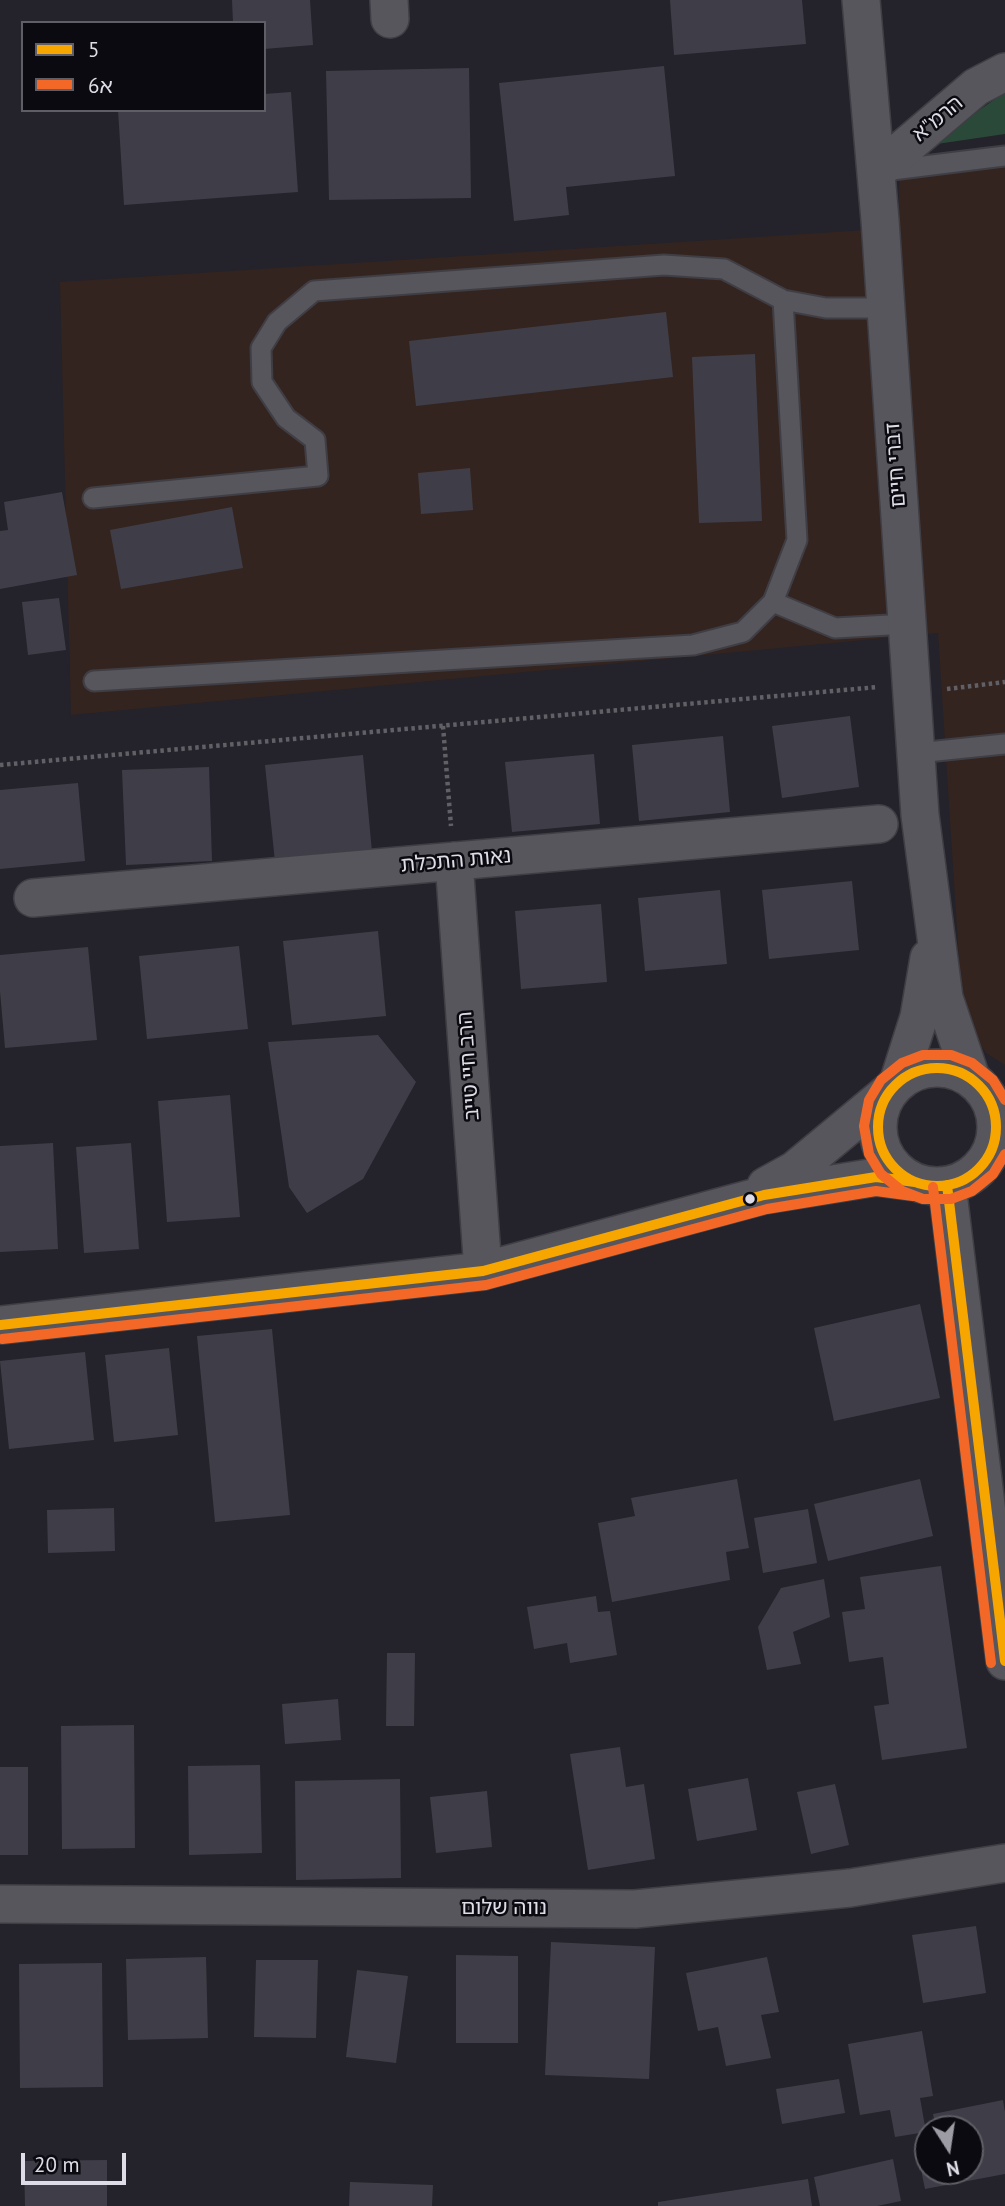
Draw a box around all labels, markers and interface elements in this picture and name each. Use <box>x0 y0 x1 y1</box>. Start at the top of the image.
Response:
legend <box>21 21 266 112</box>
text: 5 <box>88 36 99 63</box>
text: 6א <box>88 72 113 99</box>
street label: הרמ"א <box>908 91 968 147</box>
street label: דברי חיים <box>880 422 912 508</box>
street label: נאות התכלת <box>400 844 512 878</box>
street label: הרב חיי טייב <box>453 1011 485 1121</box>
unlabelled marker <box>743 1192 757 1206</box>
street label: נווה שלום <box>461 1895 547 1921</box>
north arrow <box>914 2115 984 2185</box>
scale bar <box>24 2140 130 2184</box>
text: 20 m <box>34 2151 80 2178</box>
text: N <box>944 2156 962 2182</box>

